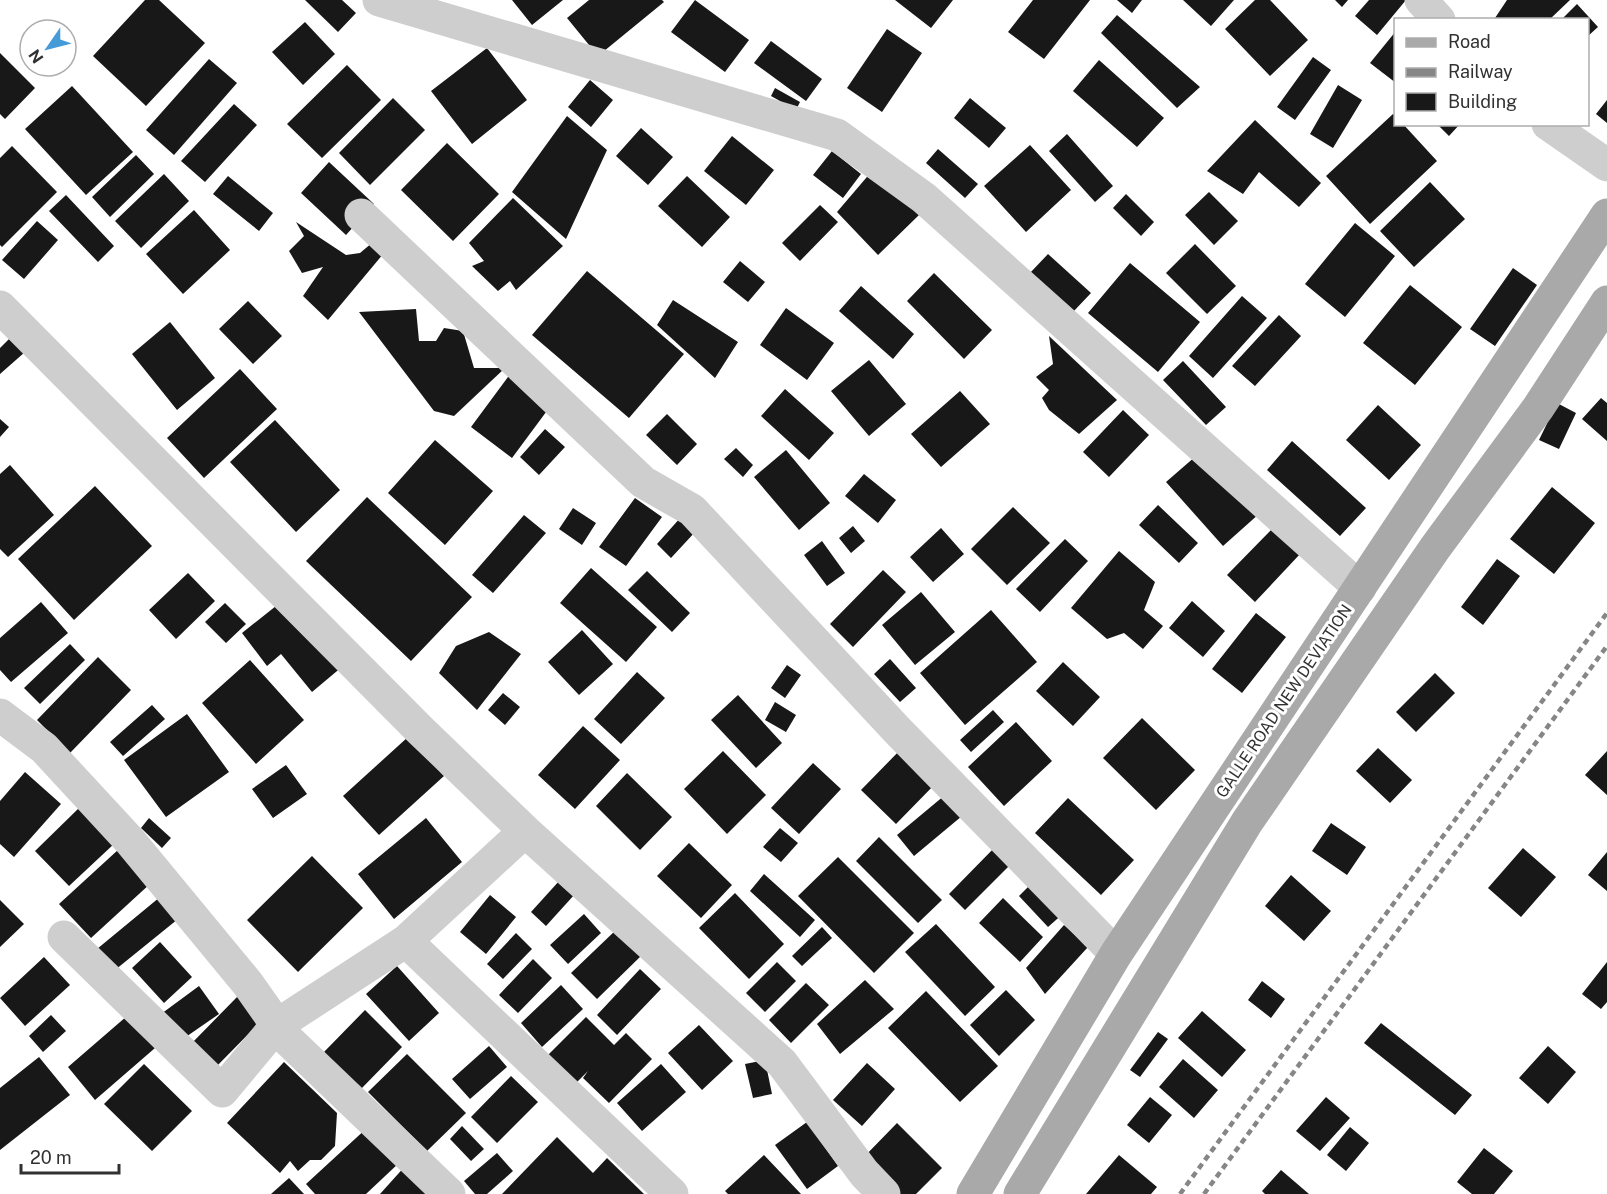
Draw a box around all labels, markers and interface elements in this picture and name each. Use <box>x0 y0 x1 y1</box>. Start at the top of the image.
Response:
north arrow <box>18 18 78 78</box>
legend <box>1394 18 1589 126</box>
text: Road <box>1448 31 1491 52</box>
text: N <box>25 46 47 67</box>
text: Railway <box>1448 61 1513 82</box>
text: Building <box>1448 91 1517 112</box>
street label: GALLE ROAD NEW DEVIATION <box>1212 601 1356 801</box>
scale bar <box>21 1137 118 1175</box>
text: 20 m <box>30 1147 72 1168</box>

